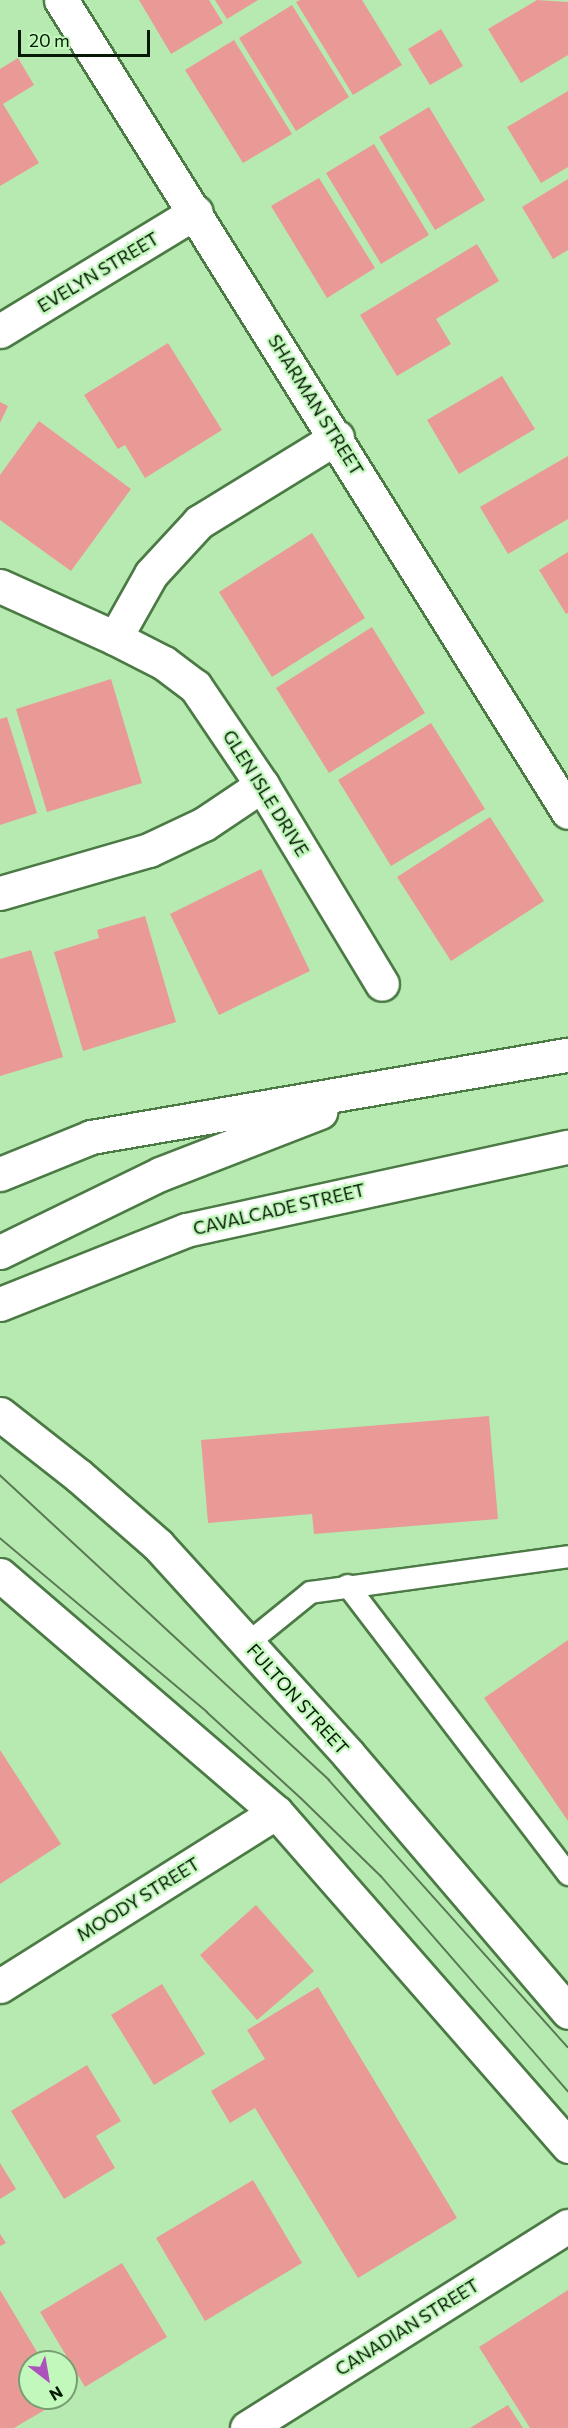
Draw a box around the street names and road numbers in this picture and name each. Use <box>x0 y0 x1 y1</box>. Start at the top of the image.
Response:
street label: EVELYN STREET <box>33 227 163 317</box>
street label: SHARMAN STREET <box>264 331 368 479</box>
street label: GLEN ISLE DRIVE <box>219 726 313 860</box>
street label: CAVALCADE STREET <box>191 1179 367 1239</box>
street label: FULTON STREET <box>243 1639 353 1759</box>
street label: MOODY STREET <box>73 1853 203 1945</box>
street label: CANADIAN STREET <box>331 2274 483 2380</box>

